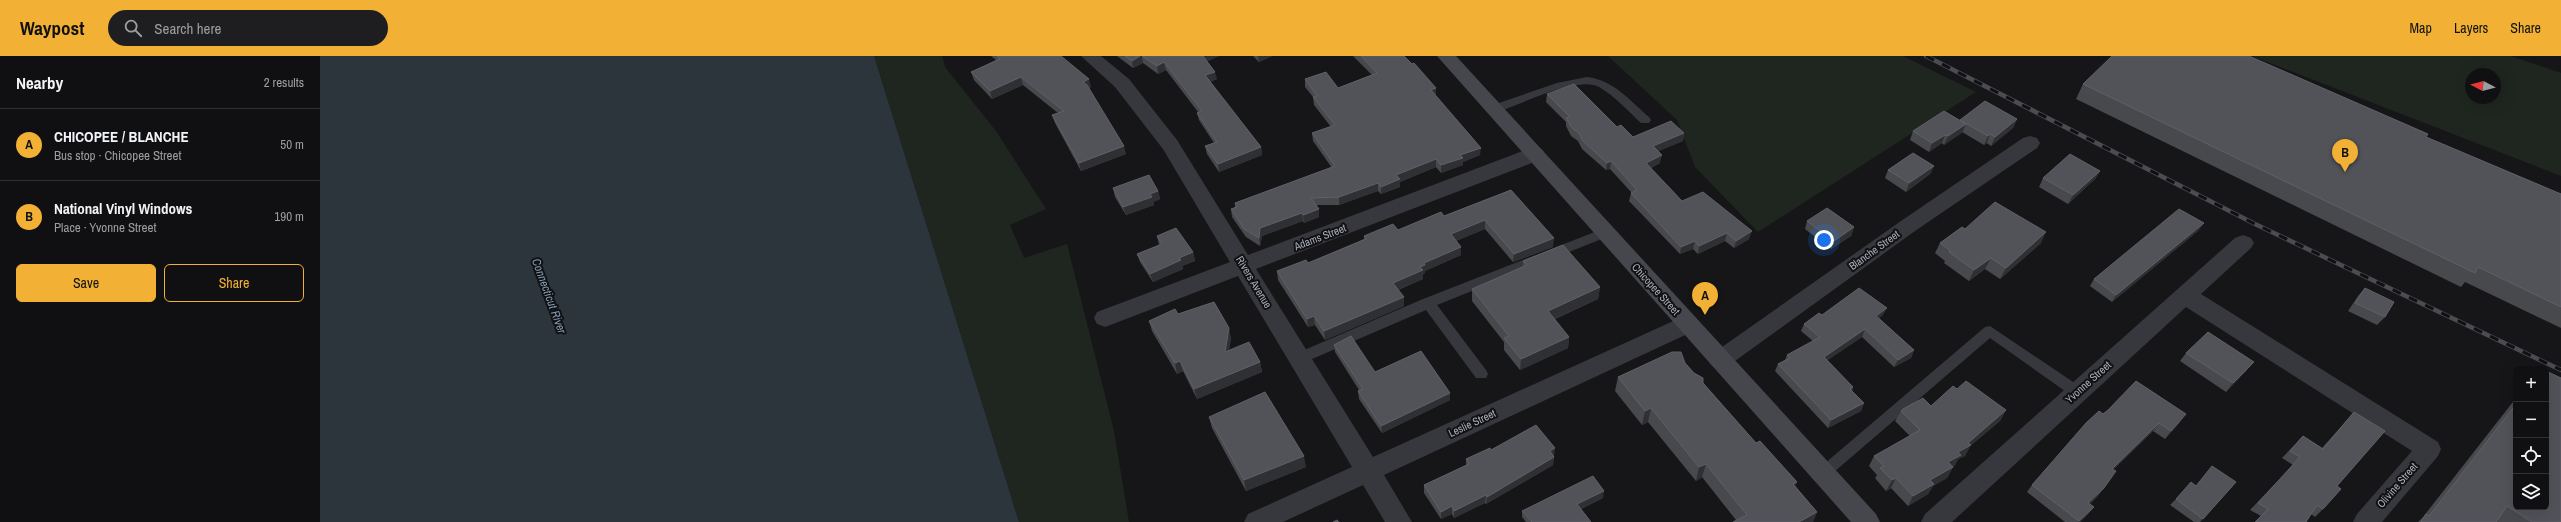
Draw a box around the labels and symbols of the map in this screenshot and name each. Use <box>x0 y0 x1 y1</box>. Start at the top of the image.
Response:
north arrow <box>2465 68 2501 104</box>
pin: B <box>2332 139 2358 172</box>
street label: Adams Street <box>1291 220 1348 254</box>
street label: Blanche Street <box>1846 227 1902 273</box>
your location <box>1814 230 1834 250</box>
street label: Rivers Avenue <box>1233 253 1275 311</box>
water label: Connecticut River <box>528 256 570 336</box>
street label: Chicopee Street <box>1629 260 1683 318</box>
pin: A <box>1692 282 1718 315</box>
street label: Yvonne Street <box>2062 358 2114 406</box>
street label: Leslie Street <box>1446 406 1498 440</box>
street label: Olivine Street <box>2374 459 2421 510</box>

